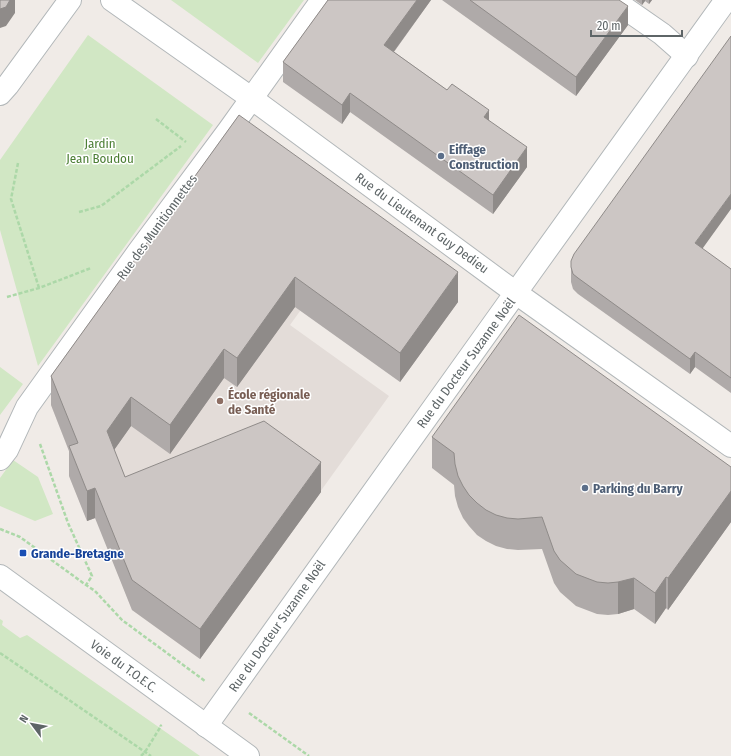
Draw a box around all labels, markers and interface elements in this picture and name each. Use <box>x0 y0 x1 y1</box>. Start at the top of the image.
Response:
scale bar <box>591 12 682 38</box>
text: 20 m <box>597 19 621 33</box>
park label: Jardin Jean Boudou <box>66 136 134 166</box>
place label: Eiffage Construction <box>449 142 519 172</box>
marker: Eiffage Construction <box>436 151 446 161</box>
street label: Rue du Lieutenant Guy Dedieu <box>353 170 491 276</box>
street label: Rue des Munitionnettes <box>114 171 200 282</box>
street label: Rue du Docteur Suzanne Noël <box>414 294 519 431</box>
place label: École régionale de Santé <box>228 386 310 417</box>
marker: École régionale de Santé <box>215 396 225 406</box>
place label: Parking du Barry <box>593 481 683 496</box>
marker: Parking du Barry <box>580 483 590 493</box>
place label: Grande-Bretagne <box>31 546 124 561</box>
marker: Grande-Bretagne <box>18 548 28 558</box>
street label: Rue du Docteur Suzanne Noël <box>226 557 329 695</box>
street label: Voie du T.O.E.C. <box>88 637 161 695</box>
north arrow <box>12 704 52 744</box>
text: N <box>17 713 31 725</box>

